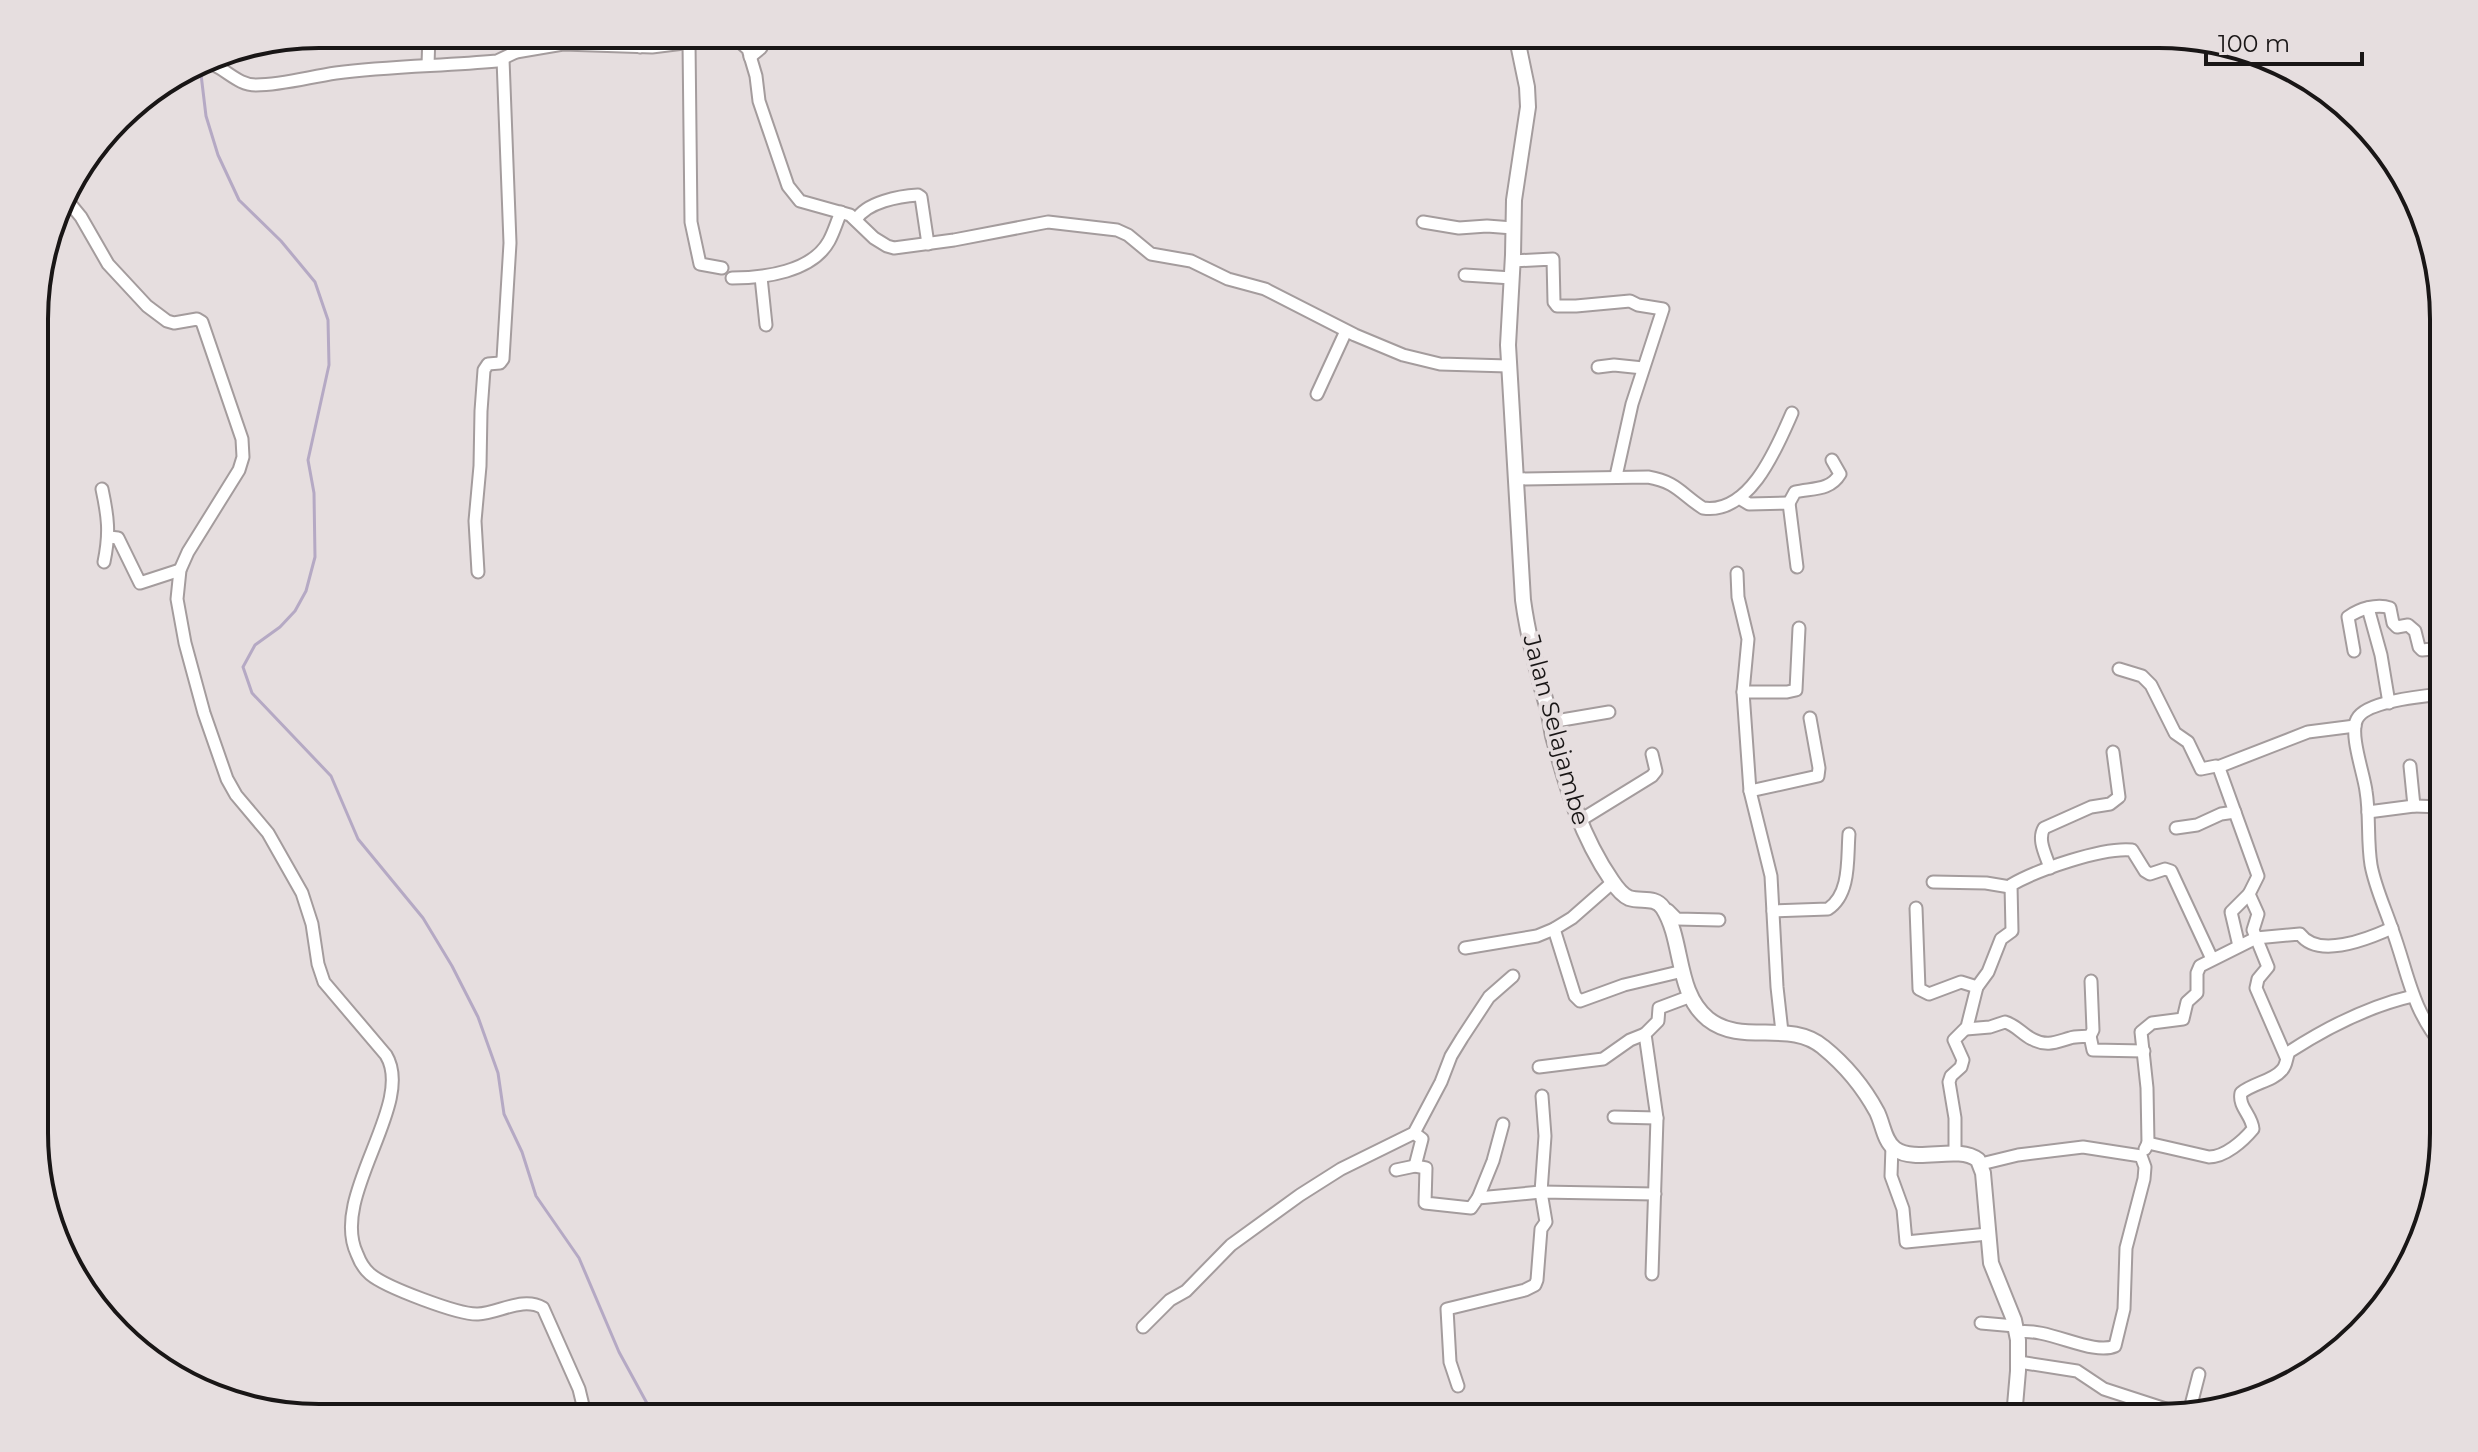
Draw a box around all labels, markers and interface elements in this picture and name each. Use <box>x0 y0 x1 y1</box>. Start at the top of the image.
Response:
scale bar <box>2206 16 2362 66</box>
text: 100 m <box>2218 29 2290 58</box>
street label: Jalan Selajambe <box>1517 630 1596 828</box>

